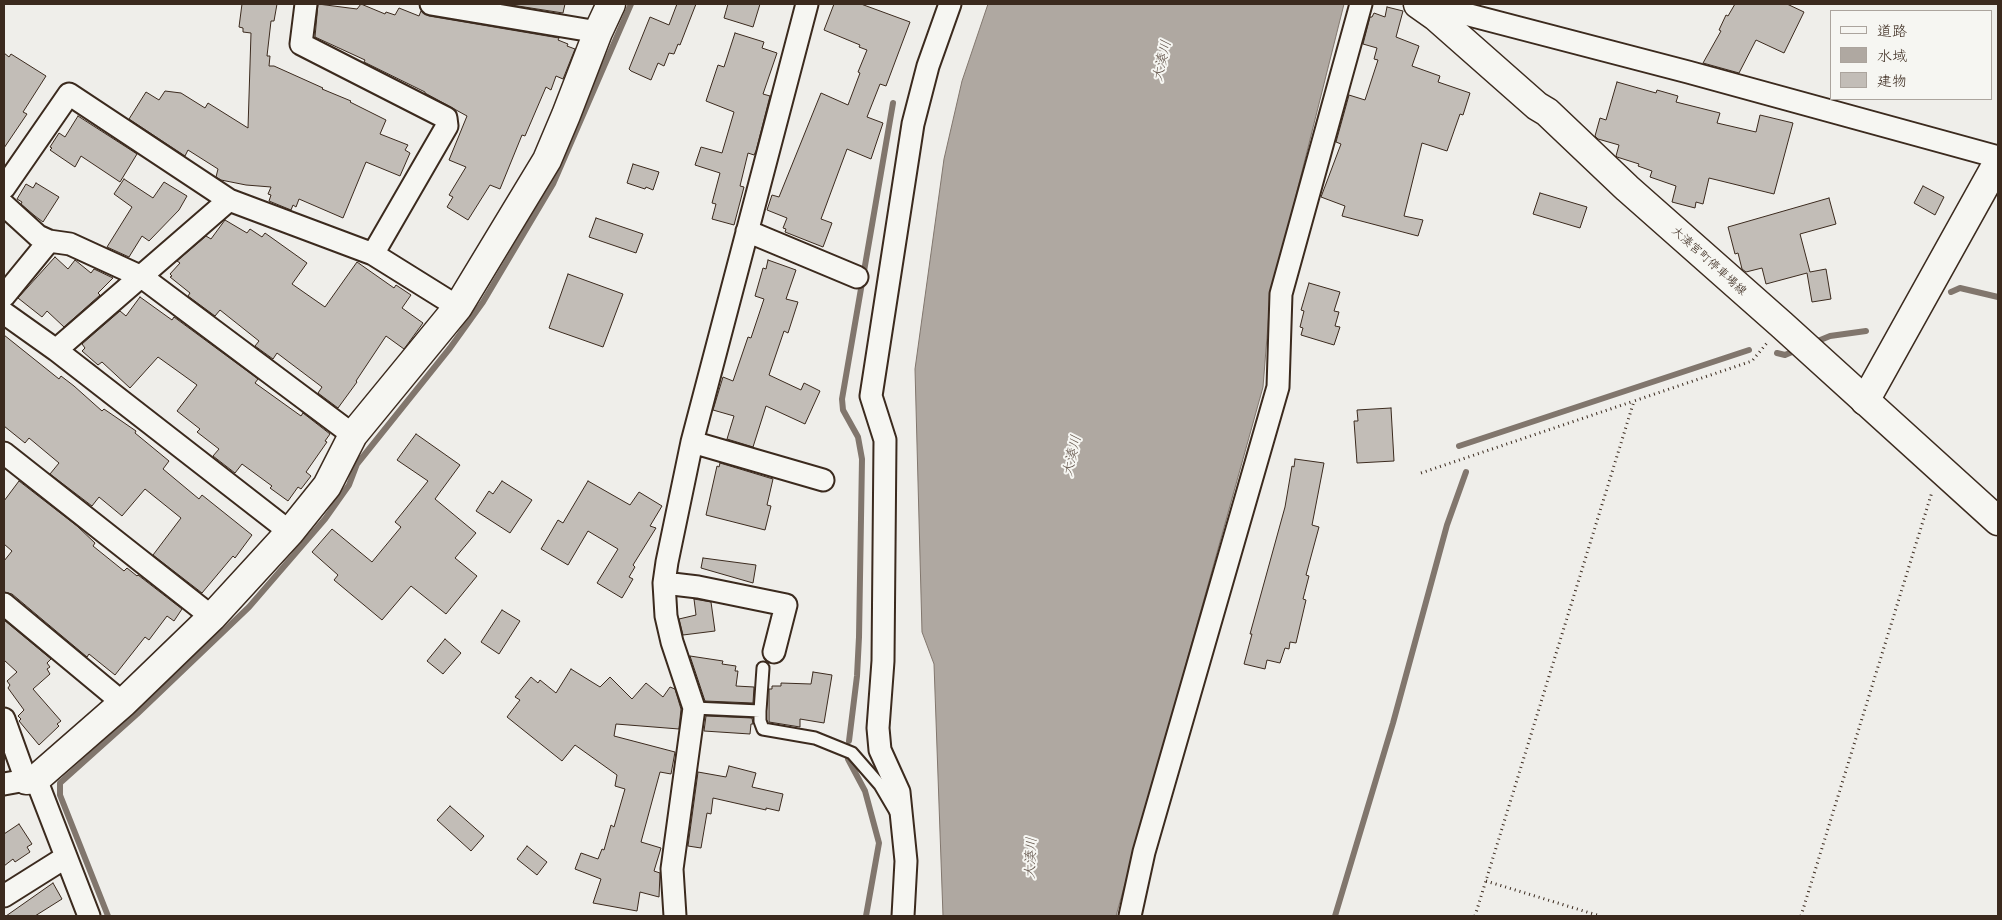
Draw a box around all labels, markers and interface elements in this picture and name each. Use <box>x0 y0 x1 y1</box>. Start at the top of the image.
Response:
legend <box>1830 10 1992 100</box>
text: 道路 <box>1877 21 1907 40</box>
water label: 大湊川 <box>1149 39 1175 83</box>
text: 水域 <box>1877 46 1907 65</box>
text: 建物 <box>1877 71 1907 90</box>
street label: 大湊宮町停車場線 <box>1669 224 1749 298</box>
water label: 大湊川 <box>1059 434 1085 478</box>
water label: 大湊川 <box>1022 837 1040 879</box>

